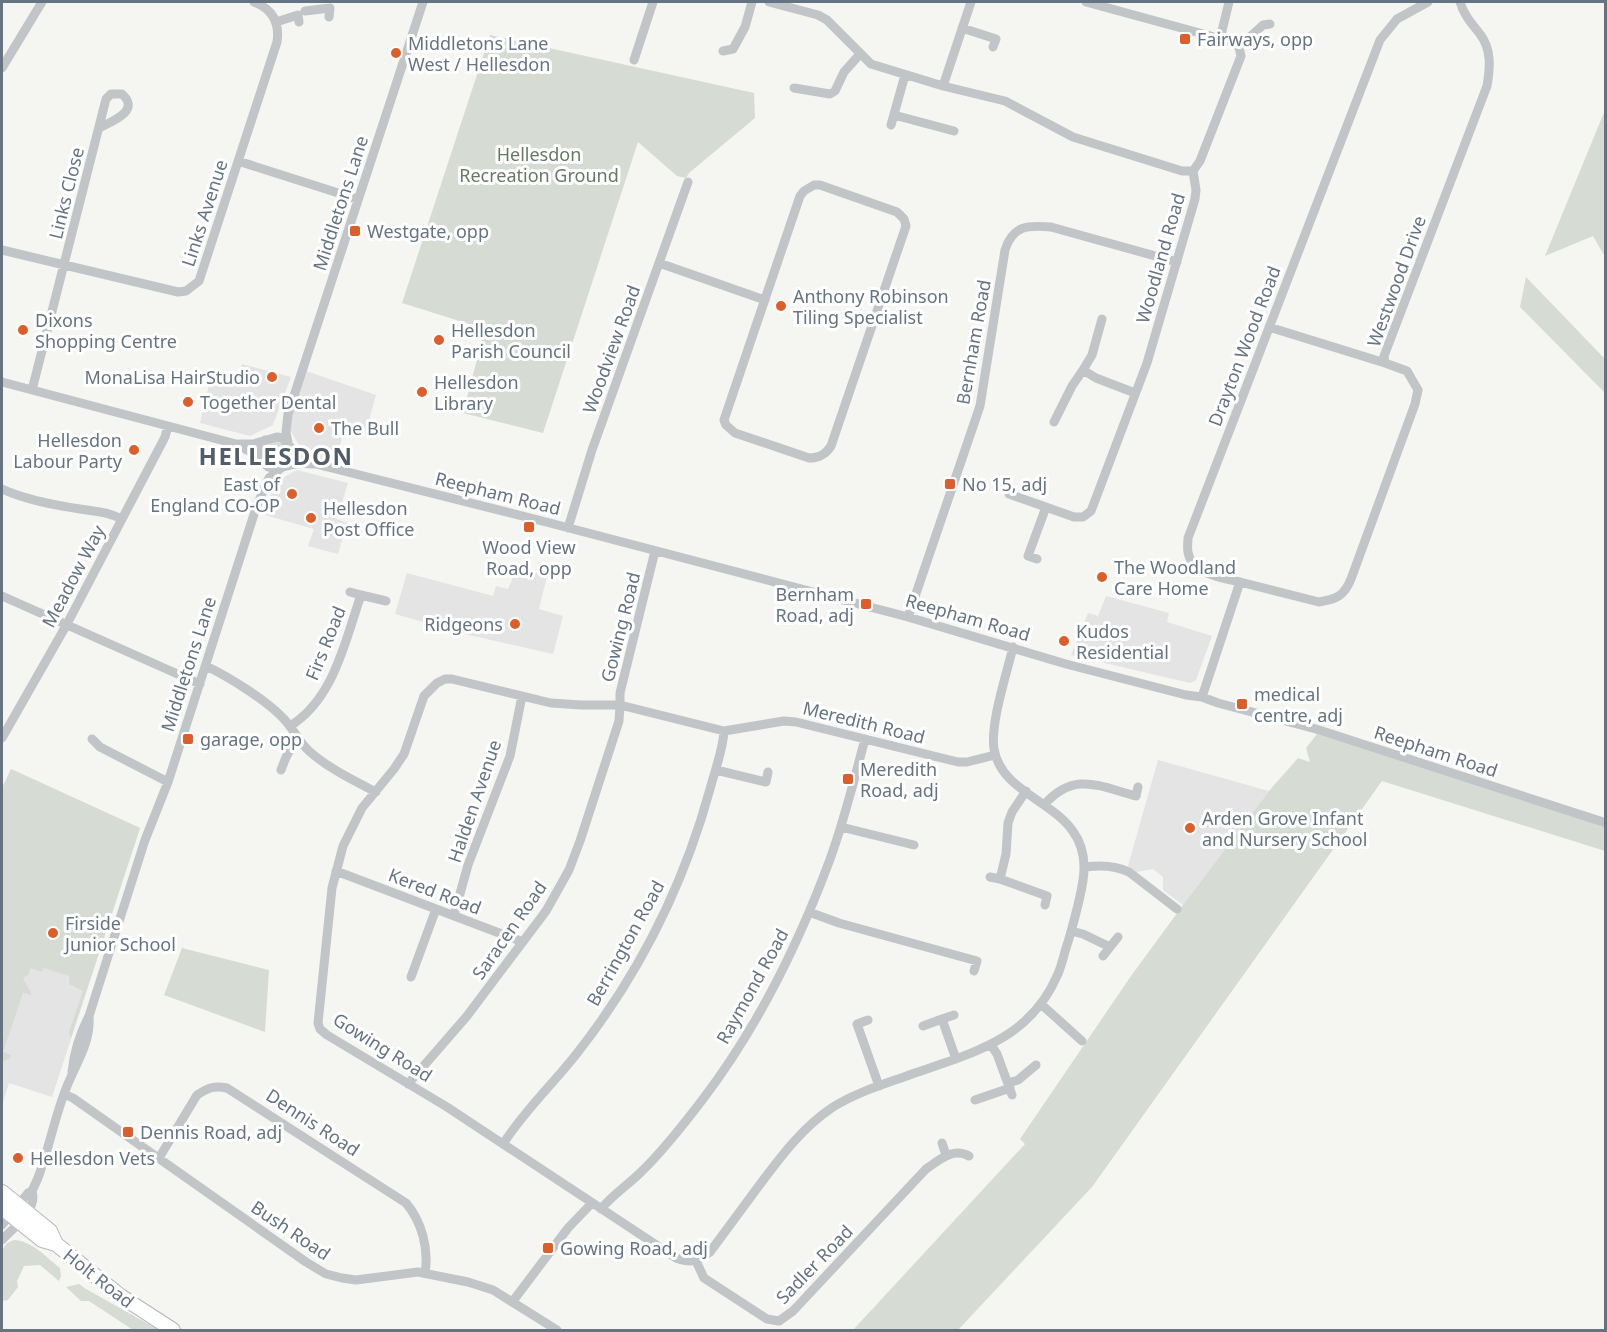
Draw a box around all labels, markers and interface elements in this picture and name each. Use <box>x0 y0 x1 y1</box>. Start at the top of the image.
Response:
place label: Fairways, opp <box>1197 27 1313 51</box>
place label: Middletons Lane West / Hellesdon <box>408 31 550 76</box>
marker: Fairways, opp <box>1178 32 1192 46</box>
marker: Middletons Lane West / Hellesdon <box>389 46 403 60</box>
street label: Middletons Lane <box>307 132 373 274</box>
park label: Hellesdon Recreation Ground <box>459 142 619 187</box>
street label: Links Close <box>43 145 89 241</box>
street label: Links Avenue <box>175 156 233 270</box>
street label: Woodland Road <box>1130 190 1190 326</box>
street label: Westwood Drive <box>1361 212 1431 350</box>
place label: Westgate, opp <box>367 219 489 243</box>
marker: Westgate, opp <box>348 224 362 238</box>
street label: Drayton Wood Road <box>1202 262 1286 430</box>
street label: Bernham Road <box>950 278 996 406</box>
street label: Woodview Road <box>577 282 645 416</box>
place label: Anthony Robinson Tiling Specialist <box>793 284 949 329</box>
marker: Anthony Robinson Tiling Specialist <box>774 299 788 313</box>
place label: Dixons Shopping Centre <box>35 308 177 353</box>
place label: Hellesdon Parish Council <box>451 318 571 363</box>
marker: Dixons Shopping Centre <box>16 323 30 337</box>
marker: Hellesdon Parish Council <box>432 333 446 347</box>
place label: MonaLisa HairStudio <box>84 365 260 389</box>
marker: MonaLisa HairStudio <box>265 370 279 384</box>
place label: Hellesdon Library <box>434 370 519 415</box>
marker: Hellesdon Library <box>415 385 429 399</box>
place label: Together Dental <box>200 390 336 414</box>
marker: Together Dental <box>181 395 195 409</box>
place label: The Bull <box>331 416 399 440</box>
marker: The Bull <box>312 421 326 435</box>
place label: Hellesdon Labour Party <box>13 428 123 473</box>
district label: HELLESDON <box>199 439 353 472</box>
marker: Hellesdon Labour Party <box>127 443 141 457</box>
street label: Reepham Road <box>433 466 563 520</box>
place label: East of England CO-OP <box>150 472 281 517</box>
place label: No 15, adj <box>962 472 1047 496</box>
marker: No 15, adj <box>943 477 957 491</box>
marker: East of England CO-OP <box>285 487 299 501</box>
place label: Hellesdon Post Office <box>323 496 414 541</box>
marker: Hellesdon Post Office <box>304 511 318 525</box>
street label: Meadow Way <box>36 520 110 631</box>
marker: Wood View Road, opp <box>522 520 536 534</box>
place label: Wood View Road, opp <box>482 535 576 580</box>
place label: The Woodland Care Home <box>1114 555 1236 600</box>
street label: Gowing Road <box>595 569 645 685</box>
marker: The Woodland Care Home <box>1095 570 1109 584</box>
place label: Bernham Road, adj <box>775 582 854 627</box>
street label: Reepham Road <box>903 588 1033 646</box>
street label: Middletons Lane <box>155 593 221 735</box>
marker: Bernham Road, adj <box>859 597 873 611</box>
street label: Firs Road <box>299 602 351 684</box>
place label: Ridgeons <box>424 612 503 636</box>
marker: Ridgeons <box>508 617 522 631</box>
place label: Kudos Residential <box>1076 619 1169 664</box>
marker: Kudos Residential <box>1057 634 1071 648</box>
place label: medical centre, adj <box>1254 682 1343 727</box>
street label: Meredith Road <box>800 695 928 749</box>
marker: medical centre, adj <box>1235 697 1249 711</box>
street label: Reepham Road <box>1371 720 1501 782</box>
place label: garage, opp <box>200 727 302 751</box>
marker: garage, opp <box>181 732 195 746</box>
street label: Halden Avenue <box>442 736 506 866</box>
place label: Meredith Road, adj <box>860 757 939 802</box>
marker: Meredith Road, adj <box>841 772 855 786</box>
place label: Arden Grove Infant and Nursery School <box>1202 806 1367 851</box>
marker: Arden Grove Infant and Nursery School <box>1183 821 1197 835</box>
street label: Kered Road <box>385 862 485 920</box>
street label: Saracen Road <box>466 876 552 984</box>
street label: Berrington Road <box>581 876 669 1010</box>
place label: Firside Junior School <box>63 911 176 956</box>
street label: Raymond Road <box>710 924 794 1048</box>
marker: Firside Junior School <box>46 926 60 940</box>
street label: Gowing Road <box>329 1007 437 1087</box>
street label: Dennis Road <box>262 1083 364 1161</box>
place label: Dennis Road, adj <box>140 1120 282 1144</box>
marker: Dennis Road, adj <box>121 1125 135 1139</box>
place label: Hellesdon Vets <box>30 1146 155 1170</box>
marker: Hellesdon Vets <box>11 1151 25 1165</box>
street label: Bush Road <box>247 1195 335 1265</box>
street label: Sadler Road <box>770 1219 858 1309</box>
place label: Gowing Road, adj <box>560 1236 708 1260</box>
marker: Gowing Road, adj <box>541 1241 555 1255</box>
street label: Holt Road <box>59 1243 139 1313</box>

